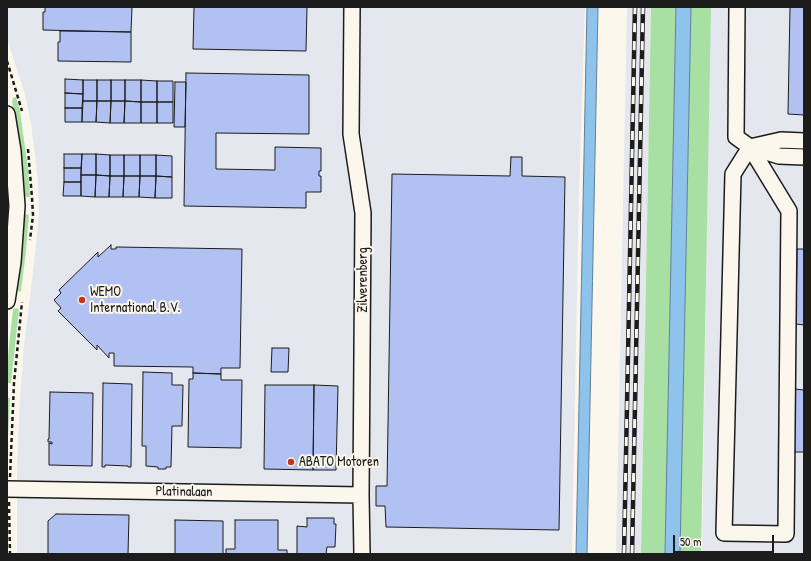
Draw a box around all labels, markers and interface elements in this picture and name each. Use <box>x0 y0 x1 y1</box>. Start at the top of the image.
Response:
street label: Zilverenberg <box>355 247 371 313</box>
place label: WEMO International B.V. <box>90 284 181 316</box>
marker: WEMO International B.V. <box>77 295 87 305</box>
place label: ABATO Motoren <box>299 454 379 470</box>
marker: ABATO Motoren <box>286 457 296 467</box>
street label: Platinalaan <box>155 483 213 501</box>
scale bar <box>675 527 776 553</box>
text: 50 m <box>680 533 701 550</box>

